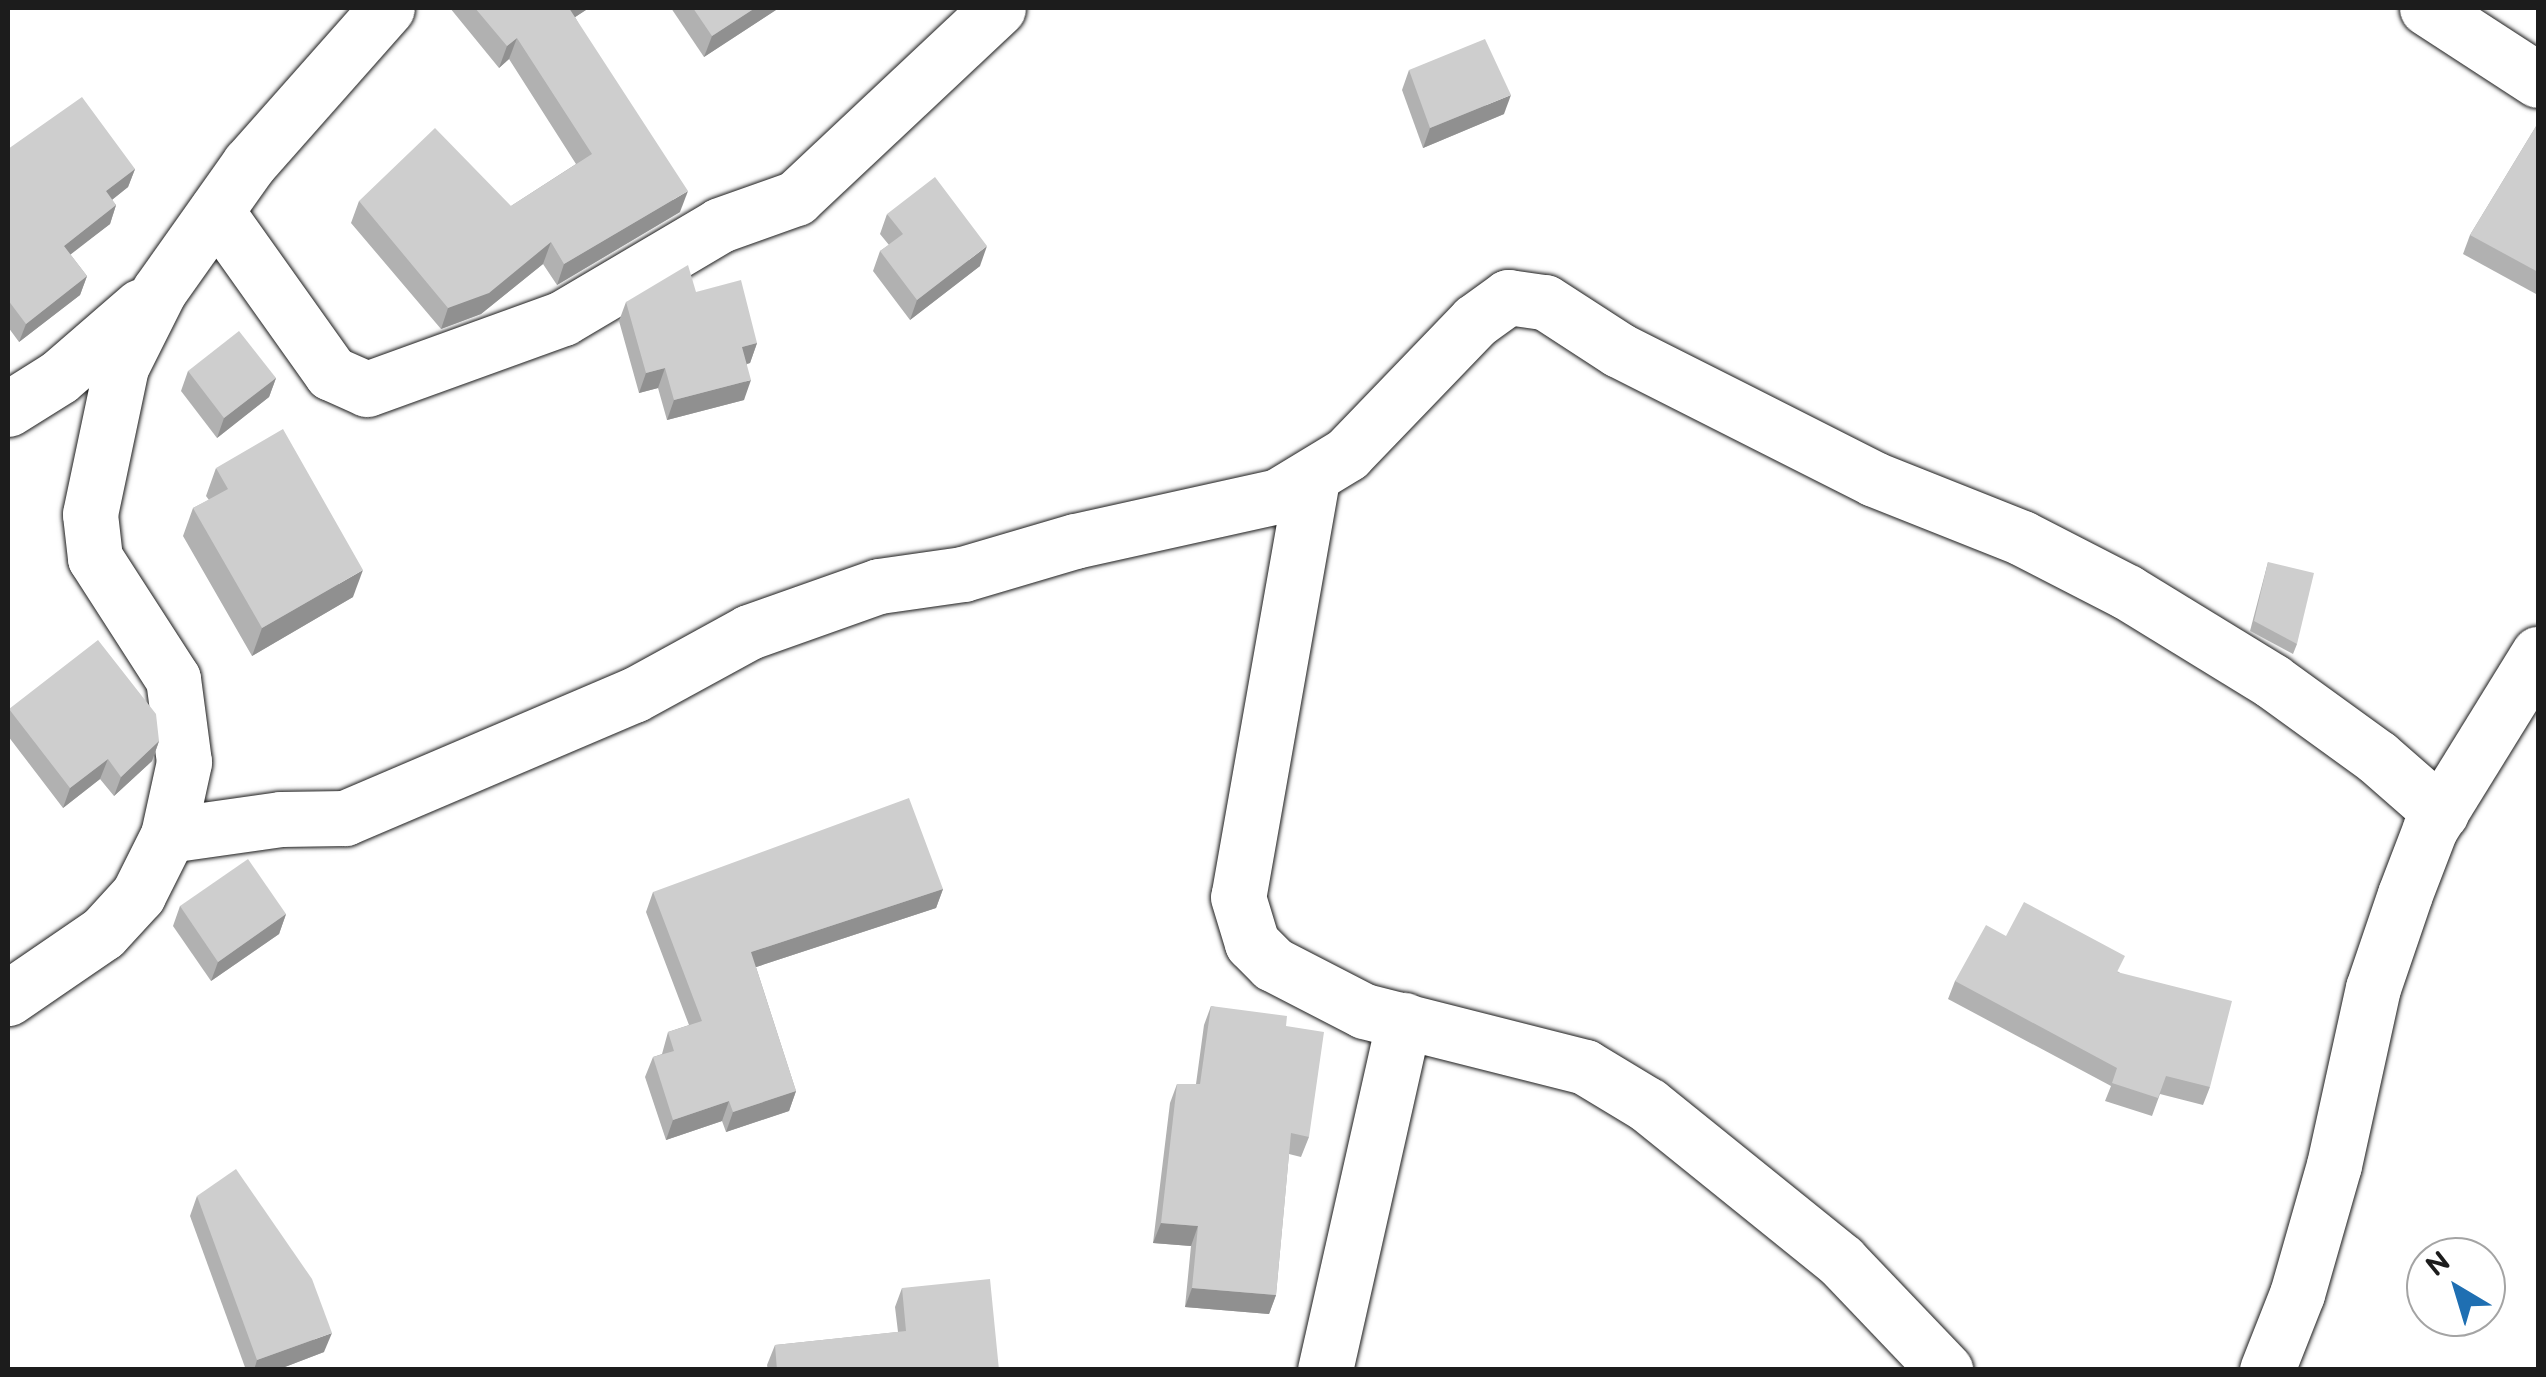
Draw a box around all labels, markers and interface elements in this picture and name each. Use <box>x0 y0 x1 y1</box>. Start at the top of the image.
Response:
north arrow <box>2406 1237 2506 1337</box>
text: N <box>2420 1245 2457 1284</box>

